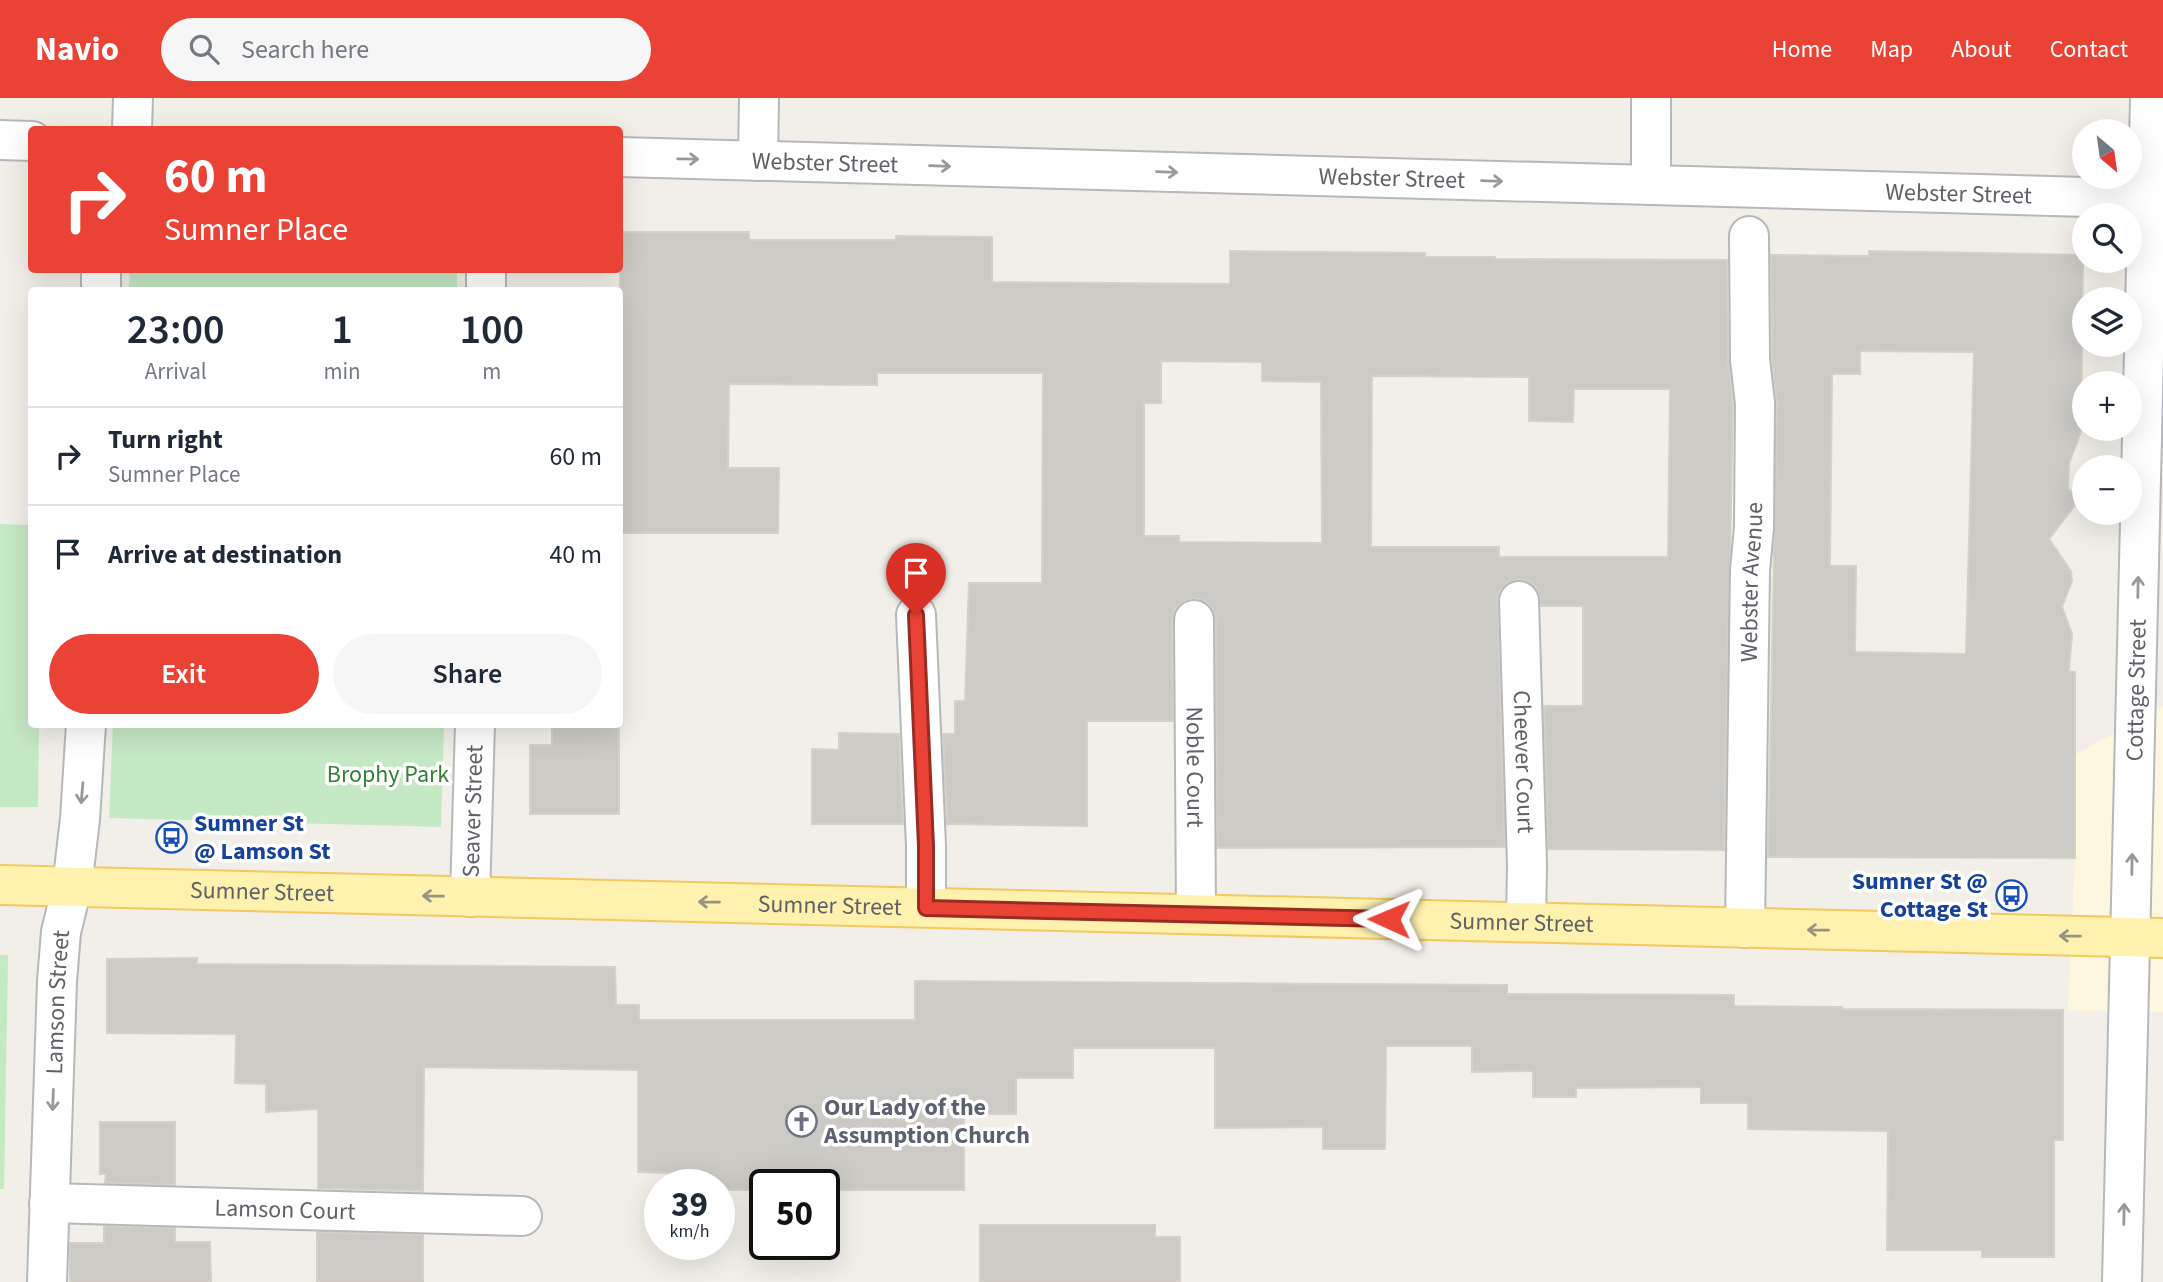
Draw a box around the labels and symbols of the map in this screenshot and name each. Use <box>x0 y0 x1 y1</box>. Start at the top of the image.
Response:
north arrow <box>2072 119 2142 189</box>
street label: Webster Street <box>751 143 899 182</box>
one-way arrow <box>676 152 699 165</box>
one-way arrow <box>928 159 951 172</box>
street label: Webster Street <box>1318 159 1465 197</box>
one-way arrow <box>1155 165 1178 178</box>
one-way arrow <box>1481 174 1504 187</box>
street label: Webster Street <box>1885 174 2032 213</box>
street label: Webster Avenue <box>1731 502 1772 662</box>
pin <box>886 543 946 615</box>
one-way arrow <box>2132 576 2145 599</box>
street label: Cottage Street <box>2117 619 2155 762</box>
street label: Cheever Court <box>1504 690 1544 834</box>
street label: Noble Court <box>1177 706 1213 828</box>
street label: Seaver Street <box>453 744 492 878</box>
park label: Brophy Park <box>327 757 449 792</box>
one-way arrow <box>75 781 88 803</box>
place label: Sumner St @ Lamson St <box>194 806 330 869</box>
bus stop icon: Sumner St @ Lamson St <box>154 820 188 854</box>
one-way arrow <box>2125 853 2139 876</box>
place label: Sumner St @ Cottage St <box>1852 864 1988 927</box>
street label: Sumner Street <box>189 872 334 911</box>
bus stop icon: Sumner St @ Cottage St <box>1994 878 2028 912</box>
position arrow <box>1352 882 1426 956</box>
street label: Sumner Street <box>757 886 902 925</box>
one-way arrow <box>422 889 445 902</box>
one-way arrow <box>698 896 721 909</box>
street label: Sumner Street <box>1449 903 1594 942</box>
one-way arrow <box>1807 923 1830 936</box>
street label: Lamson Street <box>36 928 79 1075</box>
one-way arrow <box>2059 929 2082 942</box>
one-way arrow <box>46 1089 59 1112</box>
place label: Our Lady of the Assumption Church <box>823 1090 1030 1153</box>
church icon: Our Lady of the Assumption Church <box>784 1104 818 1138</box>
speed limit sign: 50 <box>749 1169 840 1260</box>
street label: Lamson Court <box>214 1190 356 1229</box>
one-way arrow <box>2117 1203 2130 1226</box>

